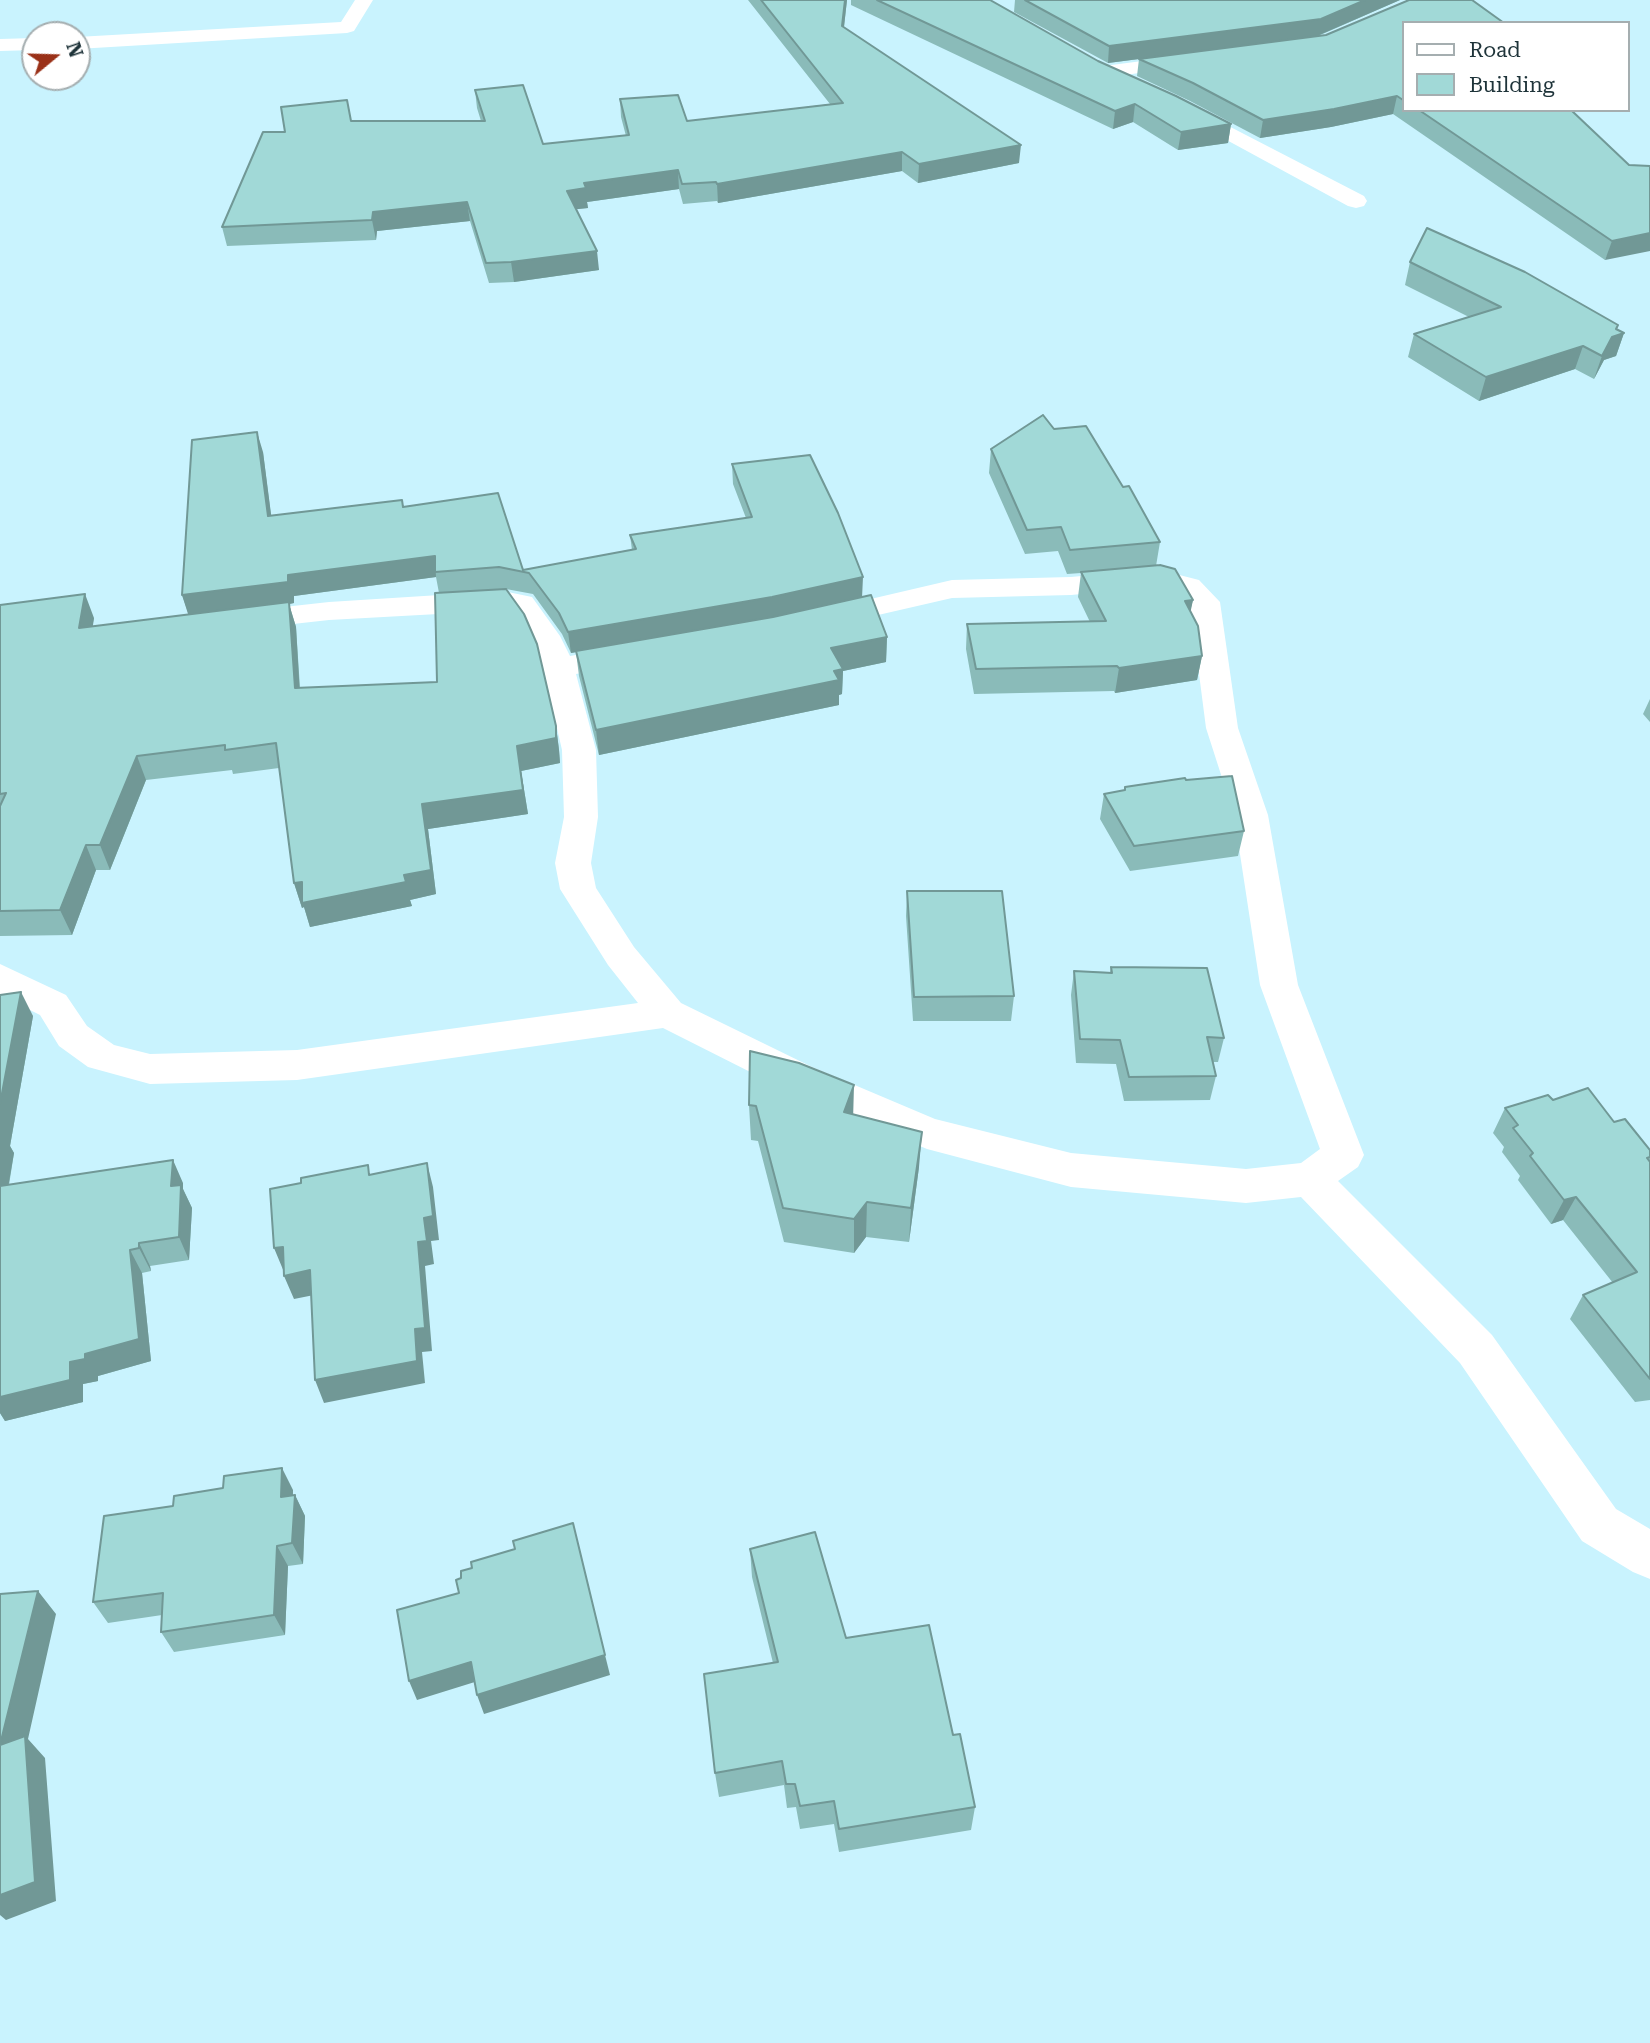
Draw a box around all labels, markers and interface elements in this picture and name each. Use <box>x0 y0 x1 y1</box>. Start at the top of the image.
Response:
north arrow <box>21 21 91 91</box>
legend <box>1402 21 1629 112</box>
text: Road <box>1469 38 1521 62</box>
text: N <box>61 39 88 60</box>
text: Building <box>1469 73 1555 97</box>

